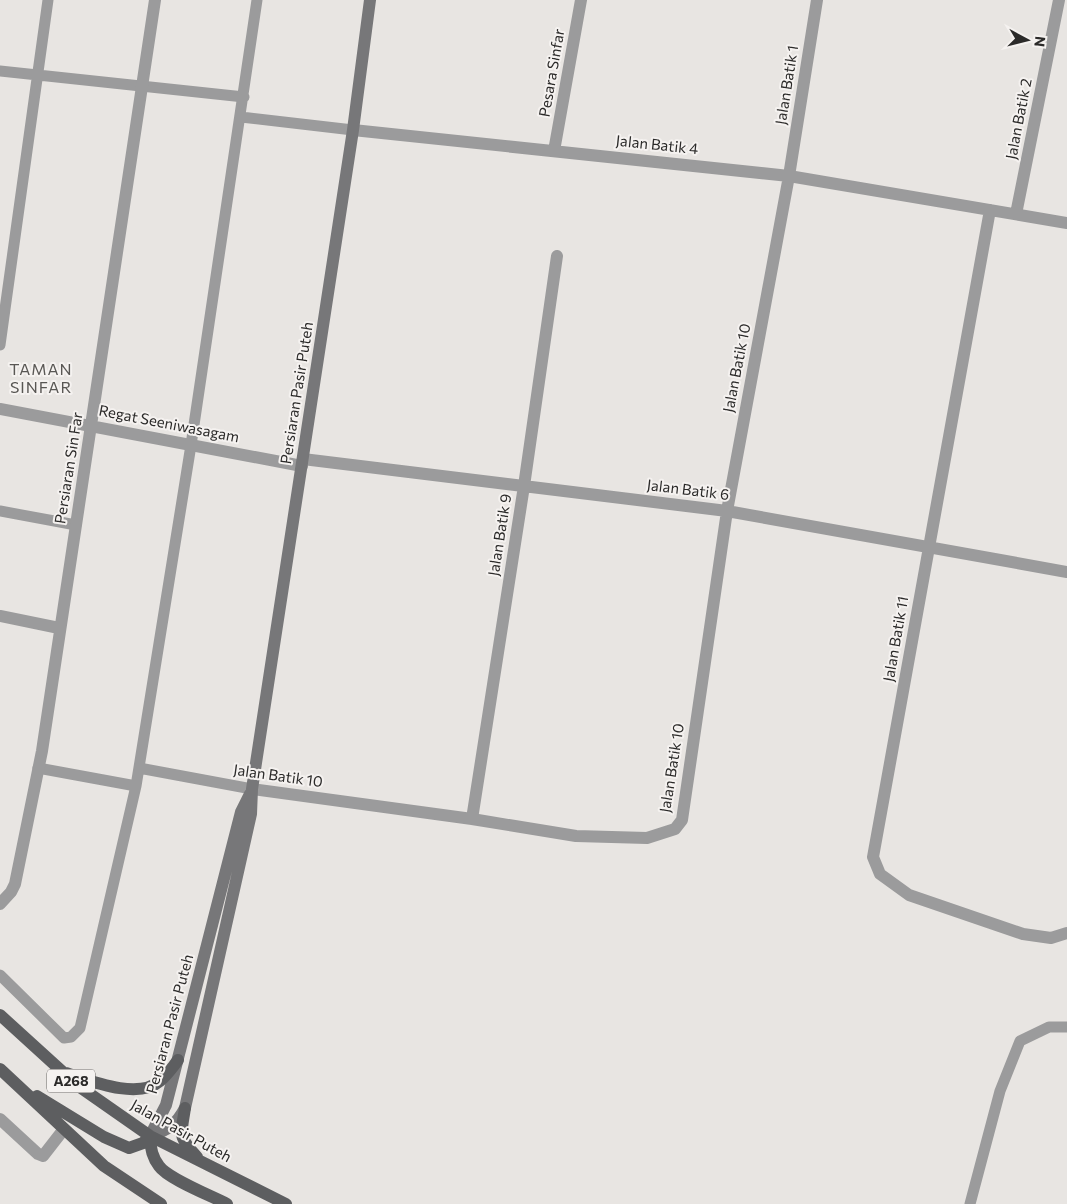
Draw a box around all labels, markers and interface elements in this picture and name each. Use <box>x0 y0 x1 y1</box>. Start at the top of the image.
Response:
north arrow <box>1002 15 1052 65</box>
street label: Pesara Sinfar <box>534 27 568 118</box>
text: N <box>1031 35 1049 48</box>
street label: Jalan Batik 1 <box>771 44 801 126</box>
street label: Jalan Batik 2 <box>1001 77 1035 161</box>
street label: Jalan Batik 4 <box>615 131 699 157</box>
street label: Persiaran Pasir Puteh <box>276 321 316 465</box>
street label: Jalan Batik 10 <box>719 322 753 414</box>
district label: TAMAN SINFAR <box>9 359 73 396</box>
street label: Regat Seeniwasagam <box>97 401 241 445</box>
street label: Persiaran Sin Far <box>50 411 86 525</box>
street label: Jalan Batik 6 <box>646 475 730 503</box>
street label: Jalan Batik 9 <box>484 492 514 577</box>
street label: Jalan Batik 11 <box>879 595 911 683</box>
street label: Jalan Batik 10 <box>655 722 687 814</box>
street label: Jalan Batik 10 <box>232 760 324 790</box>
street label: Persiaran Pasir Puteh <box>142 952 196 1095</box>
road number: A268 <box>47 1070 95 1092</box>
street label: Jalan Pasir Puteh <box>128 1095 235 1165</box>

